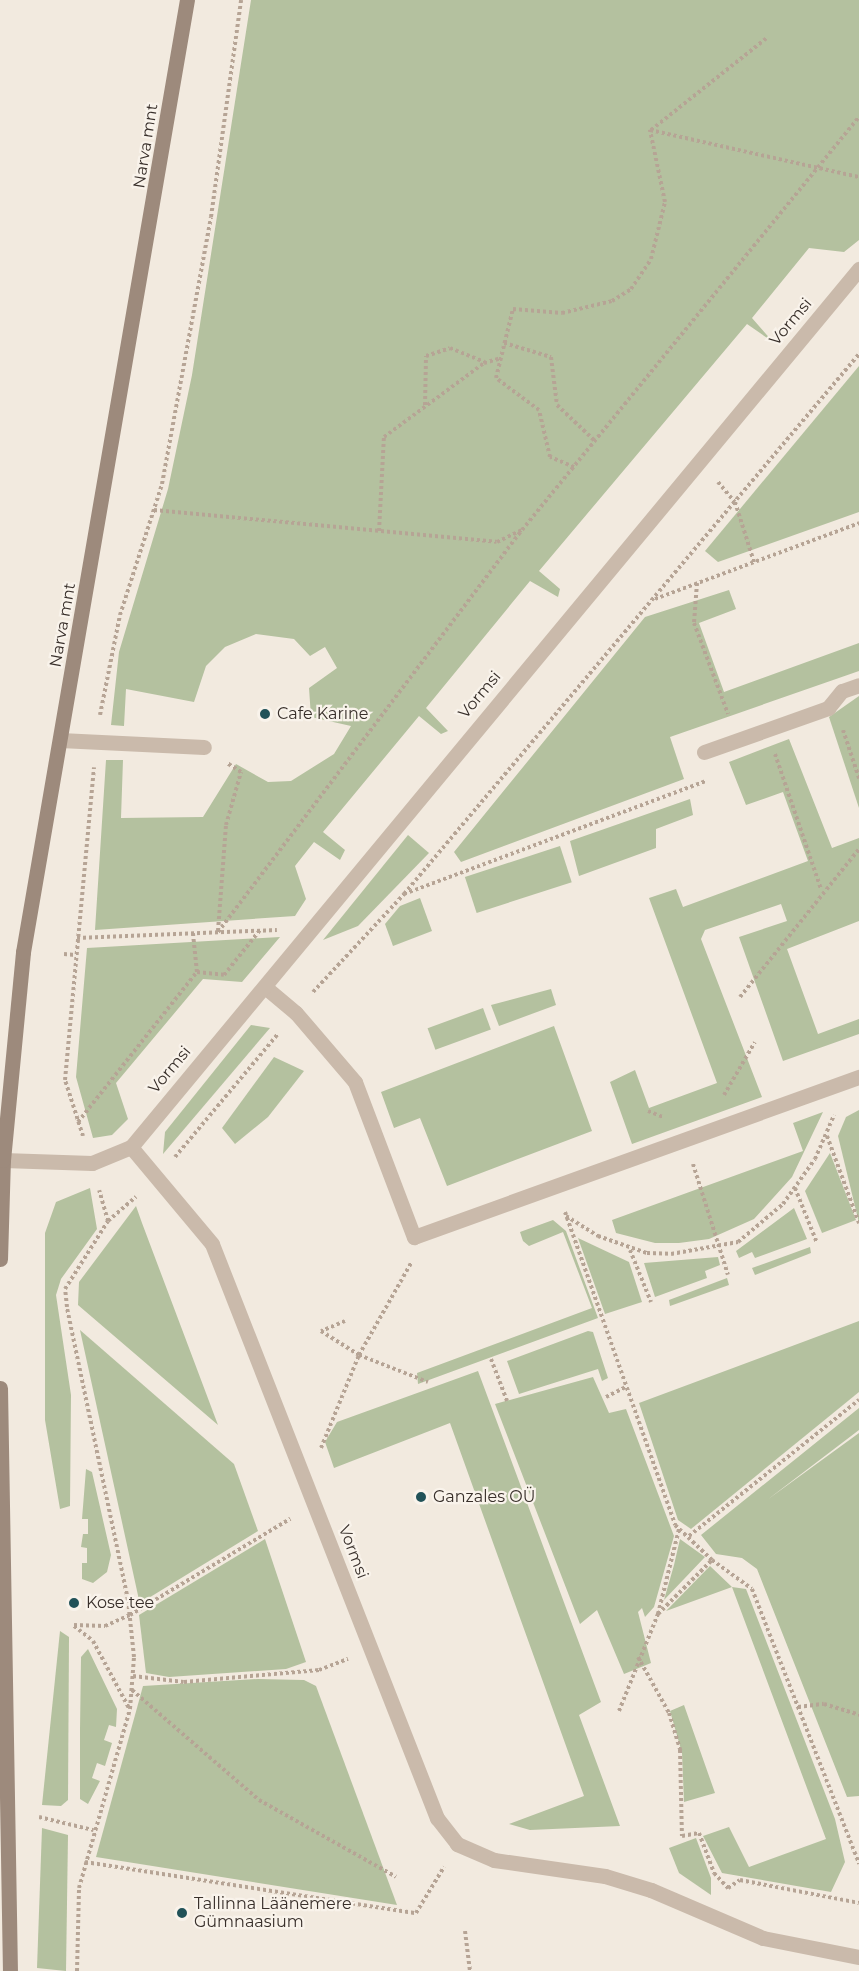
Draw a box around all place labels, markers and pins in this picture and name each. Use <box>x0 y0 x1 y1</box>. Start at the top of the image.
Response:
place label: Cafe Karine <box>277 704 368 724</box>
marker: Cafe Karine <box>258 707 272 721</box>
place label: Ganzales OÜ <box>433 1487 535 1507</box>
marker: Ganzales OÜ <box>414 1490 428 1504</box>
place label: Kose tee <box>86 1593 154 1613</box>
marker: Kose tee <box>67 1596 81 1610</box>
place label: Tallinna Läänemere Gümnaasium <box>194 1894 352 1932</box>
marker: Tallinna Läänemere Gümnaasium <box>175 1906 189 1920</box>

